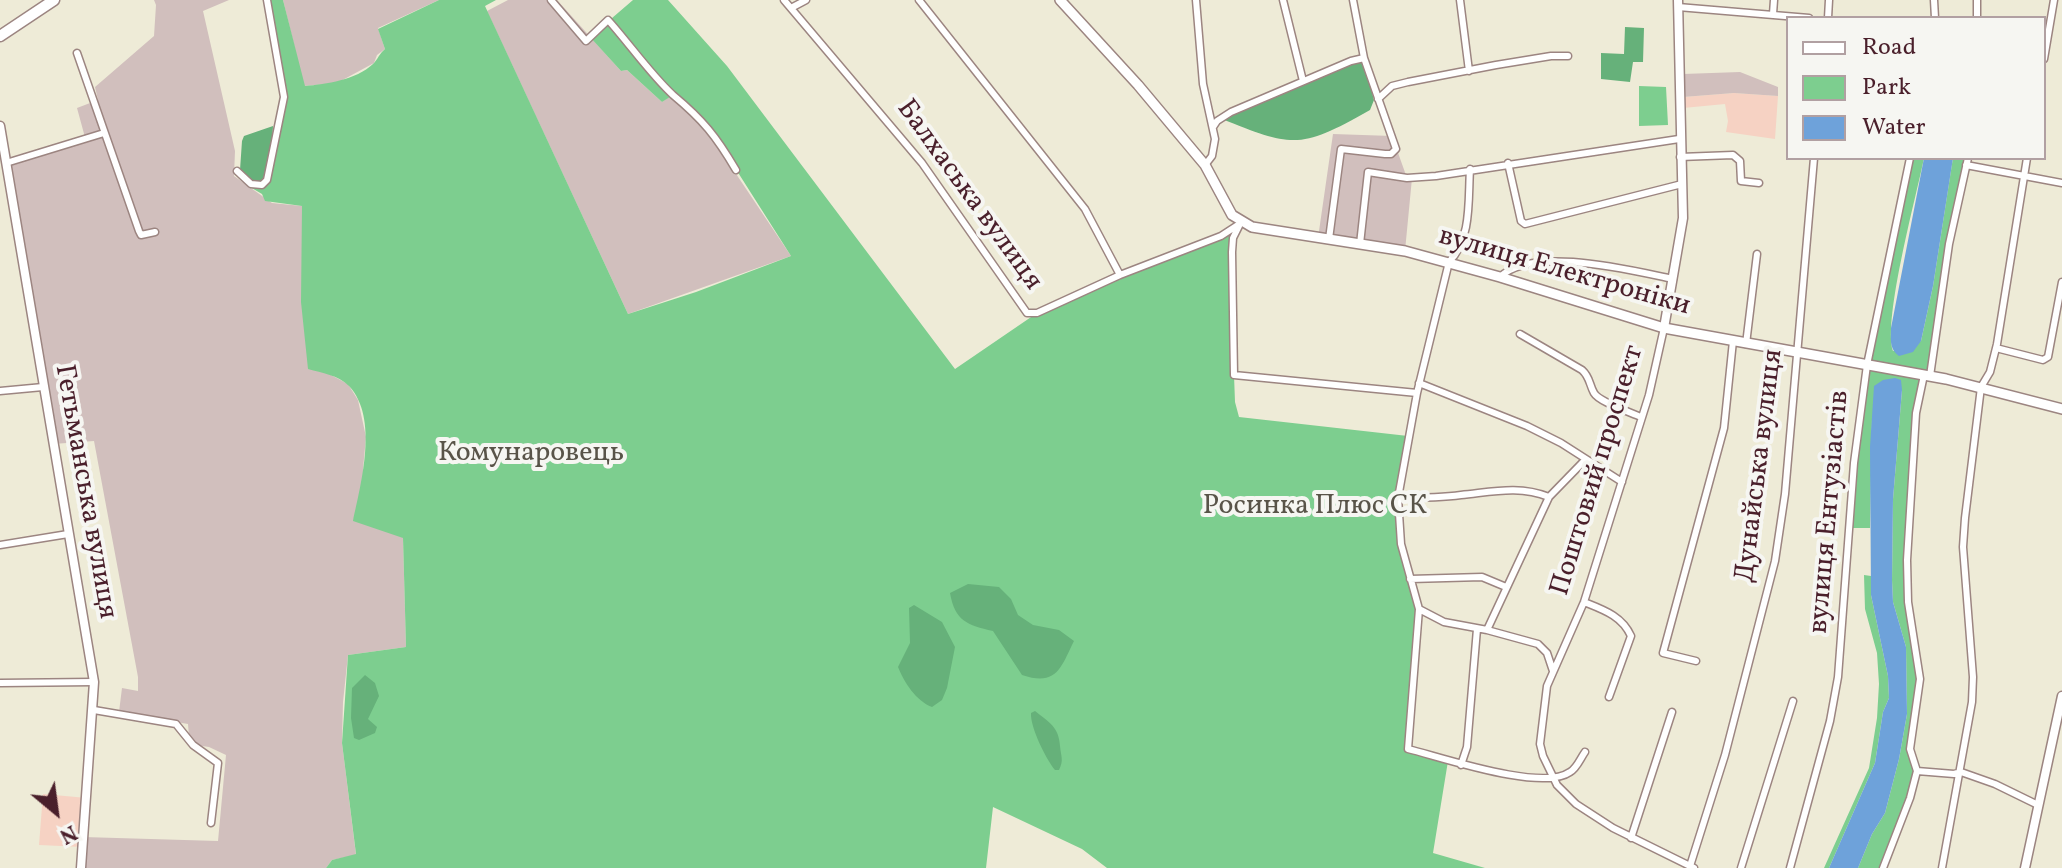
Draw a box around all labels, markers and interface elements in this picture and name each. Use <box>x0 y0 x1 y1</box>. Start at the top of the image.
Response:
legend <box>1786 16 2046 160</box>
text: Road <box>1862 31 1916 65</box>
text: Park <box>1862 71 1911 105</box>
street label: Балхаська вулиця <box>888 94 1048 298</box>
text: Water <box>1862 111 1926 145</box>
street label: вулиця Електроніки <box>1434 221 1694 325</box>
street label: Поштовий проспект <box>1545 342 1653 600</box>
street label: Дунайська вулиця <box>1730 347 1792 585</box>
street label: Гетьманська вулиця <box>45 362 123 622</box>
street label: вулиця Ентузіастів <box>1804 389 1858 635</box>
park label: Комунаровець <box>438 438 624 472</box>
park label: Росинка Плюс СК <box>1203 491 1427 525</box>
north arrow <box>16 772 96 852</box>
text: N <box>53 816 82 851</box>

